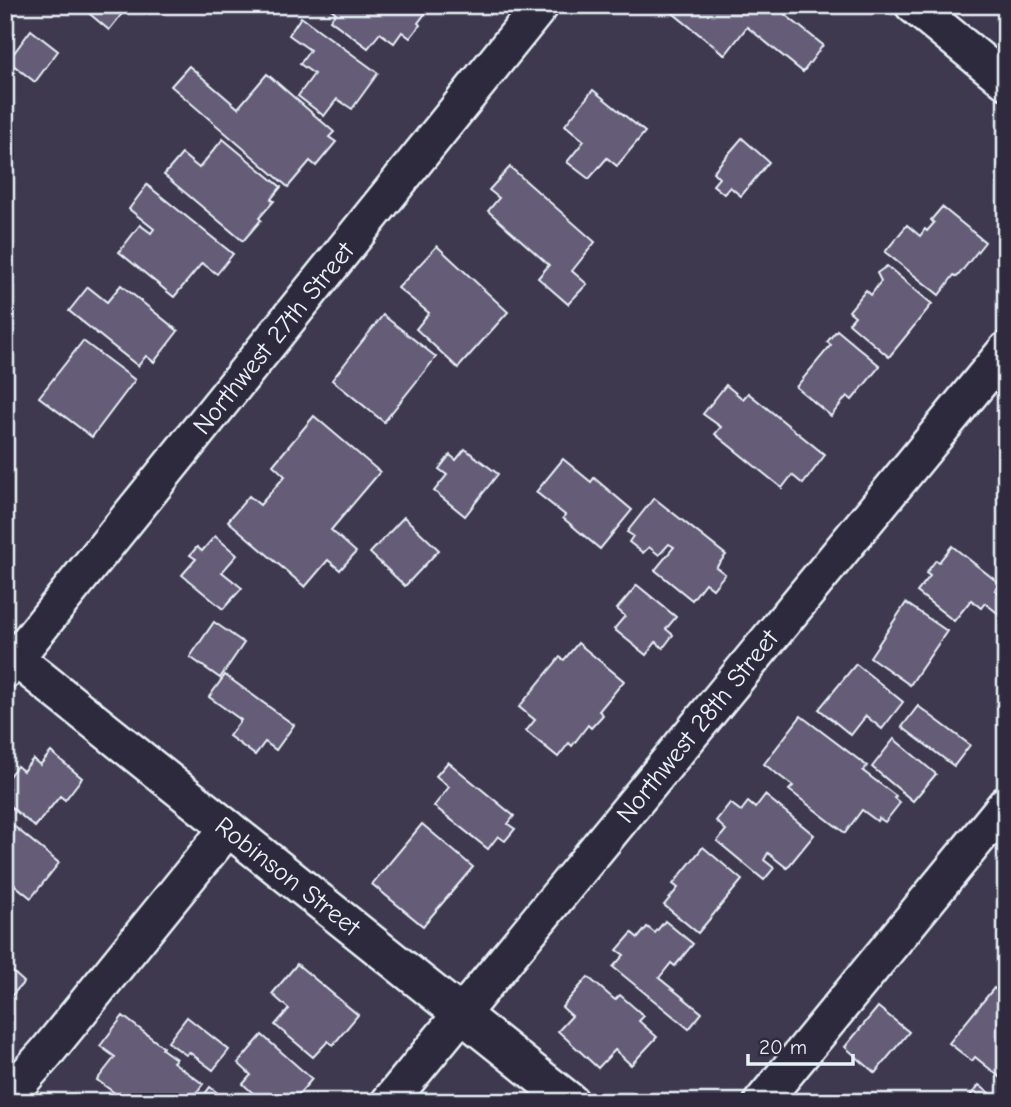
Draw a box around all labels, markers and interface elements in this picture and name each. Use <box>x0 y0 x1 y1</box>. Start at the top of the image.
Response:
street label: Northwest 27th Street <box>187 235 361 441</box>
street label: Northwest 28th Street <box>611 623 786 829</box>
street label: Robinson Street <box>209 811 367 944</box>
scale bar <box>748 1023 853 1067</box>
text: 20 m <box>759 1035 807 1059</box>

